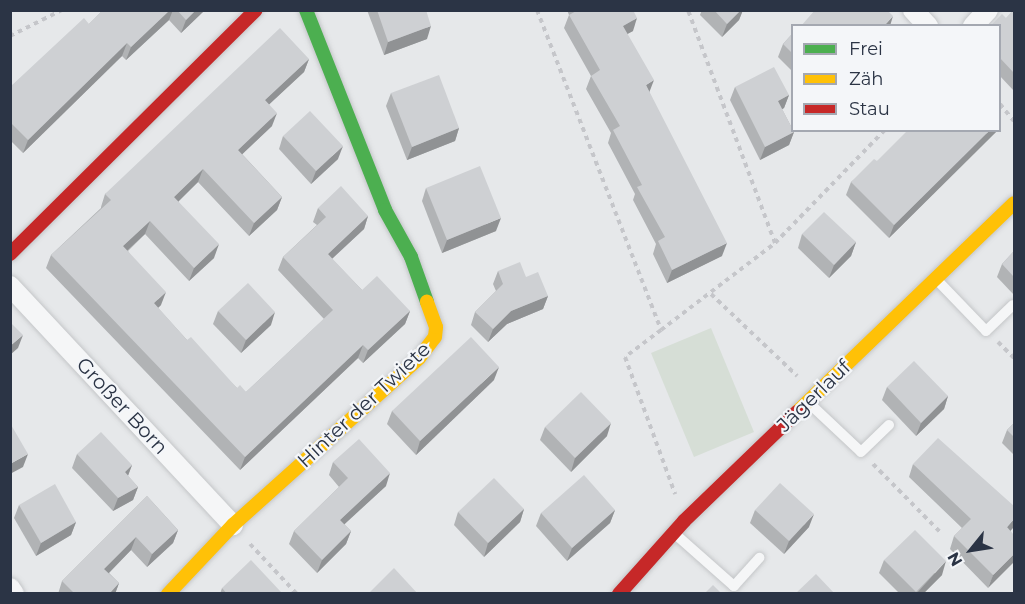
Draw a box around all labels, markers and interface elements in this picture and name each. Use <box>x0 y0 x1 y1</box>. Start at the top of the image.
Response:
legend <box>791 24 1001 132</box>
text: Frei <box>849 38 883 60</box>
text: Zäh <box>849 68 884 90</box>
text: Stau <box>849 98 890 120</box>
street label: Hinter der Twiete <box>293 337 435 473</box>
street label: Großer Born <box>71 353 173 459</box>
street label: Jägerlauf <box>772 355 856 437</box>
north arrow <box>941 520 1001 580</box>
text: N <box>944 549 966 570</box>

